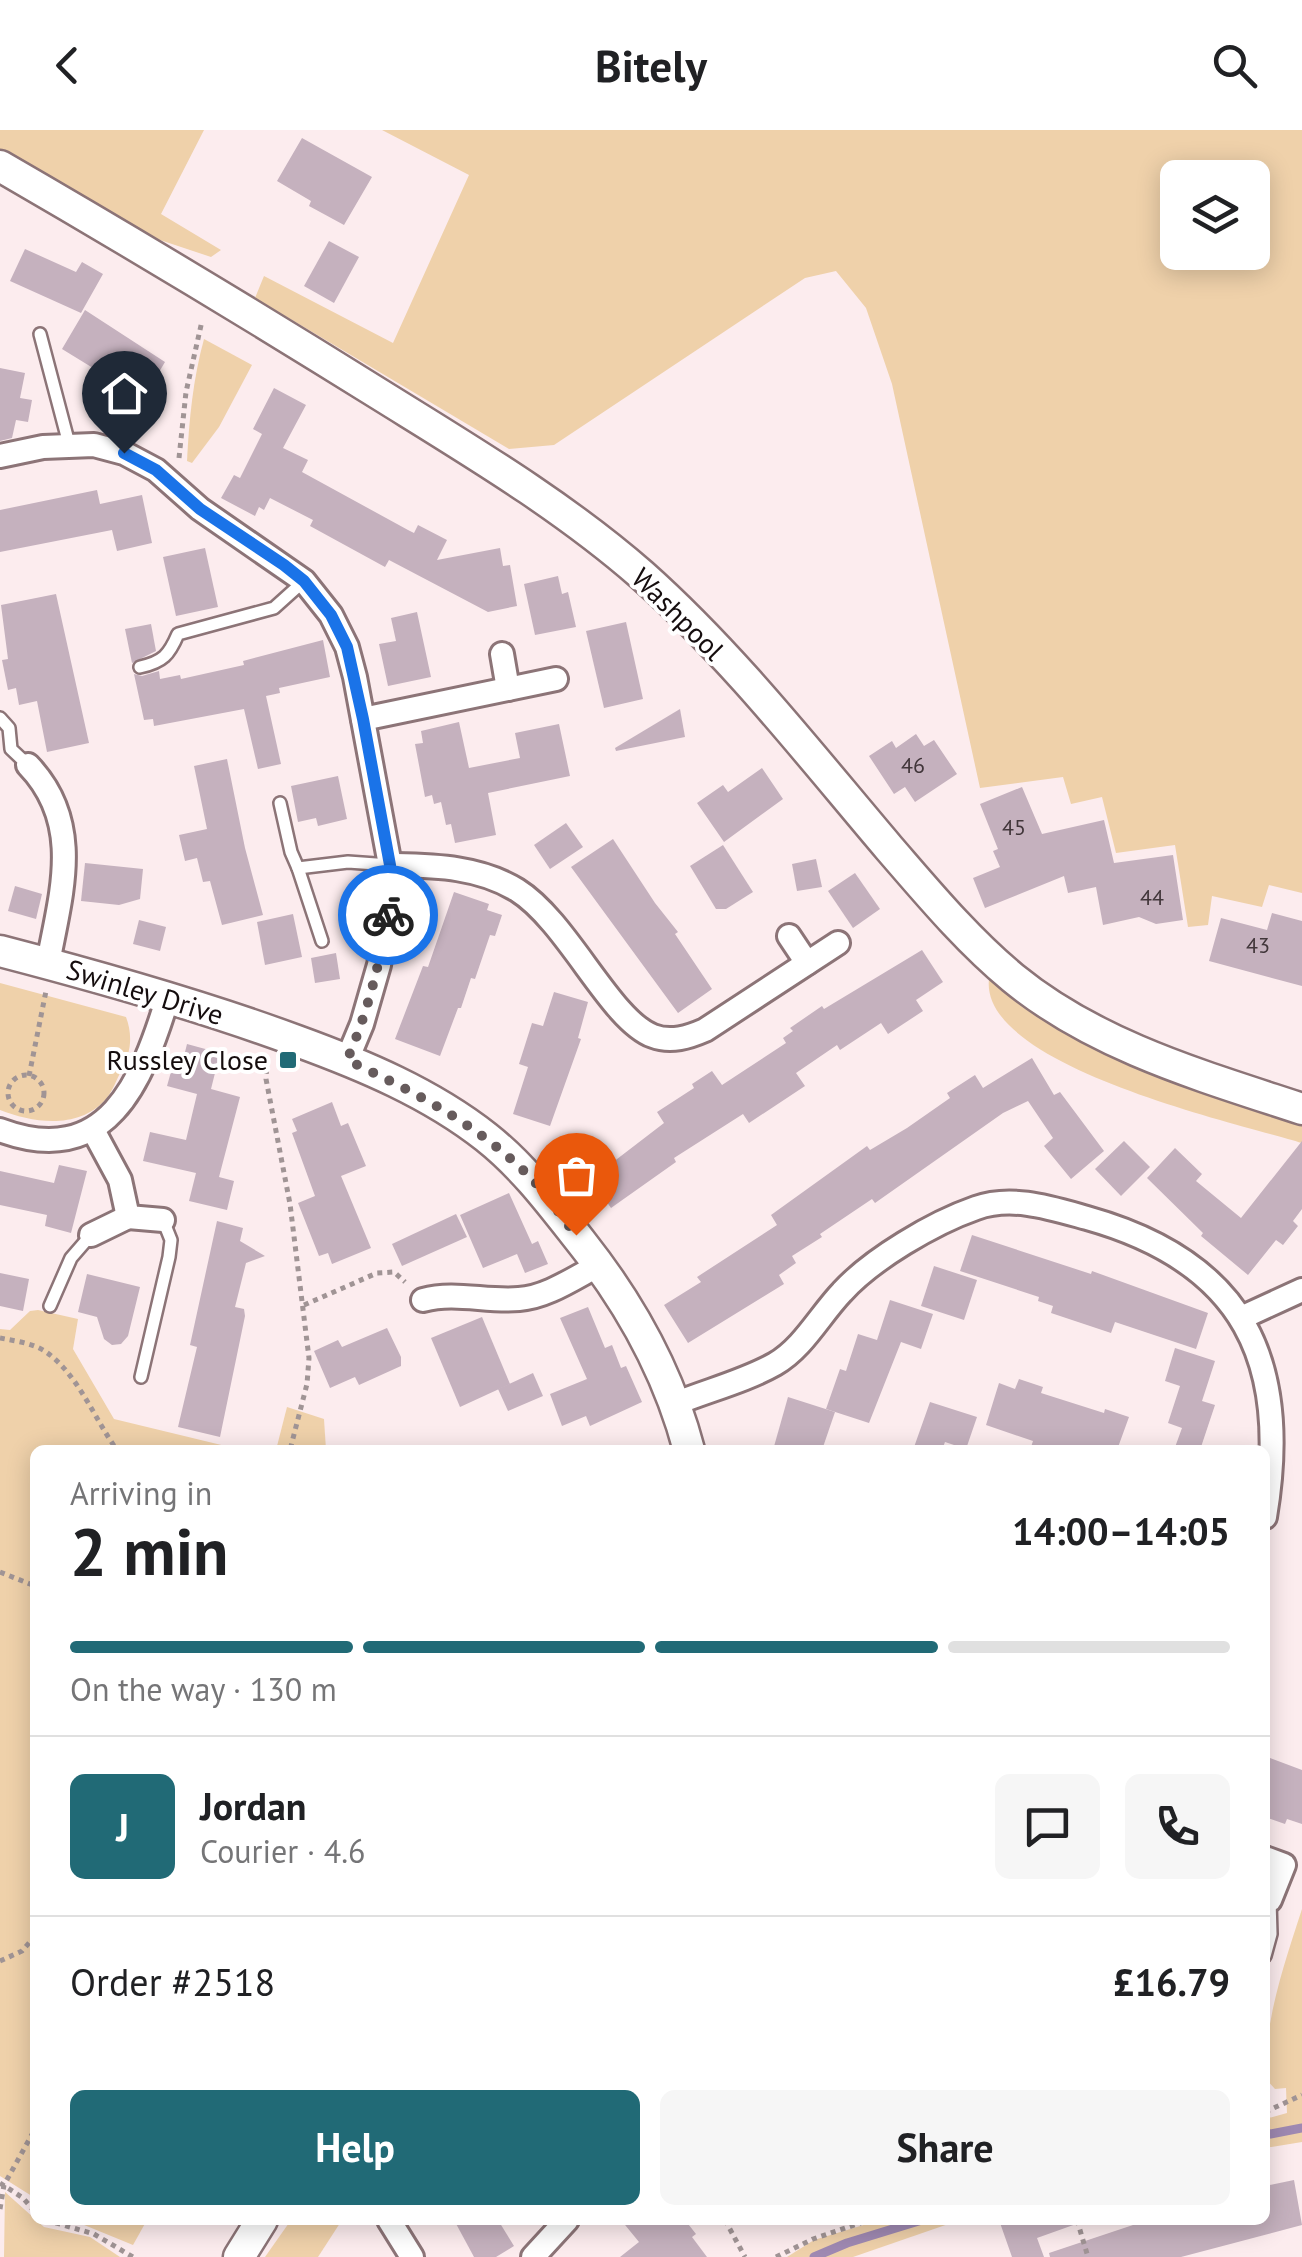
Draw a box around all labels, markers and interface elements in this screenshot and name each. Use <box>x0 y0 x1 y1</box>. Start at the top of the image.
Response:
text: Bitely <box>595 36 707 94</box>
icon: back <box>40 38 95 93</box>
icon: search <box>1207 38 1262 93</box>
map controls <box>1160 160 1270 270</box>
button: layers <box>1160 160 1270 270</box>
pin <box>82 351 167 454</box>
icon: home <box>97 366 152 421</box>
street label: Washpool <box>624 559 733 668</box>
house number: 46 <box>901 751 925 779</box>
house number: 45 <box>1002 813 1026 841</box>
courier <box>338 865 438 965</box>
house number: 44 <box>1140 883 1164 911</box>
icon: bike <box>361 888 416 943</box>
house number: 43 <box>1246 931 1270 959</box>
street label: Swinley Drive <box>62 950 228 1033</box>
place label: Russley Close <box>106 1041 268 1078</box>
marker: Russley Close <box>277 1049 299 1071</box>
pin <box>534 1133 619 1236</box>
icon: bag <box>549 1148 604 1203</box>
text: Arriving in <box>70 1472 212 1514</box>
text: 14:00–14:05 <box>1012 1506 1230 1555</box>
text: 2 min <box>70 1509 229 1593</box>
text: On the way · 130 m <box>70 1668 337 1710</box>
button: chat <box>995 1774 1100 1879</box>
button: phone <box>1125 1774 1230 1879</box>
text: Jordan <box>200 1781 306 1830</box>
text: J <box>116 1802 129 1851</box>
text: Courier · 4.6 <box>200 1830 366 1872</box>
text: Order #2518 <box>70 1957 275 2006</box>
text: £16.79 <box>1113 1957 1230 2006</box>
button: Help <box>70 2090 640 2205</box>
button: Share <box>660 2090 1230 2205</box>

